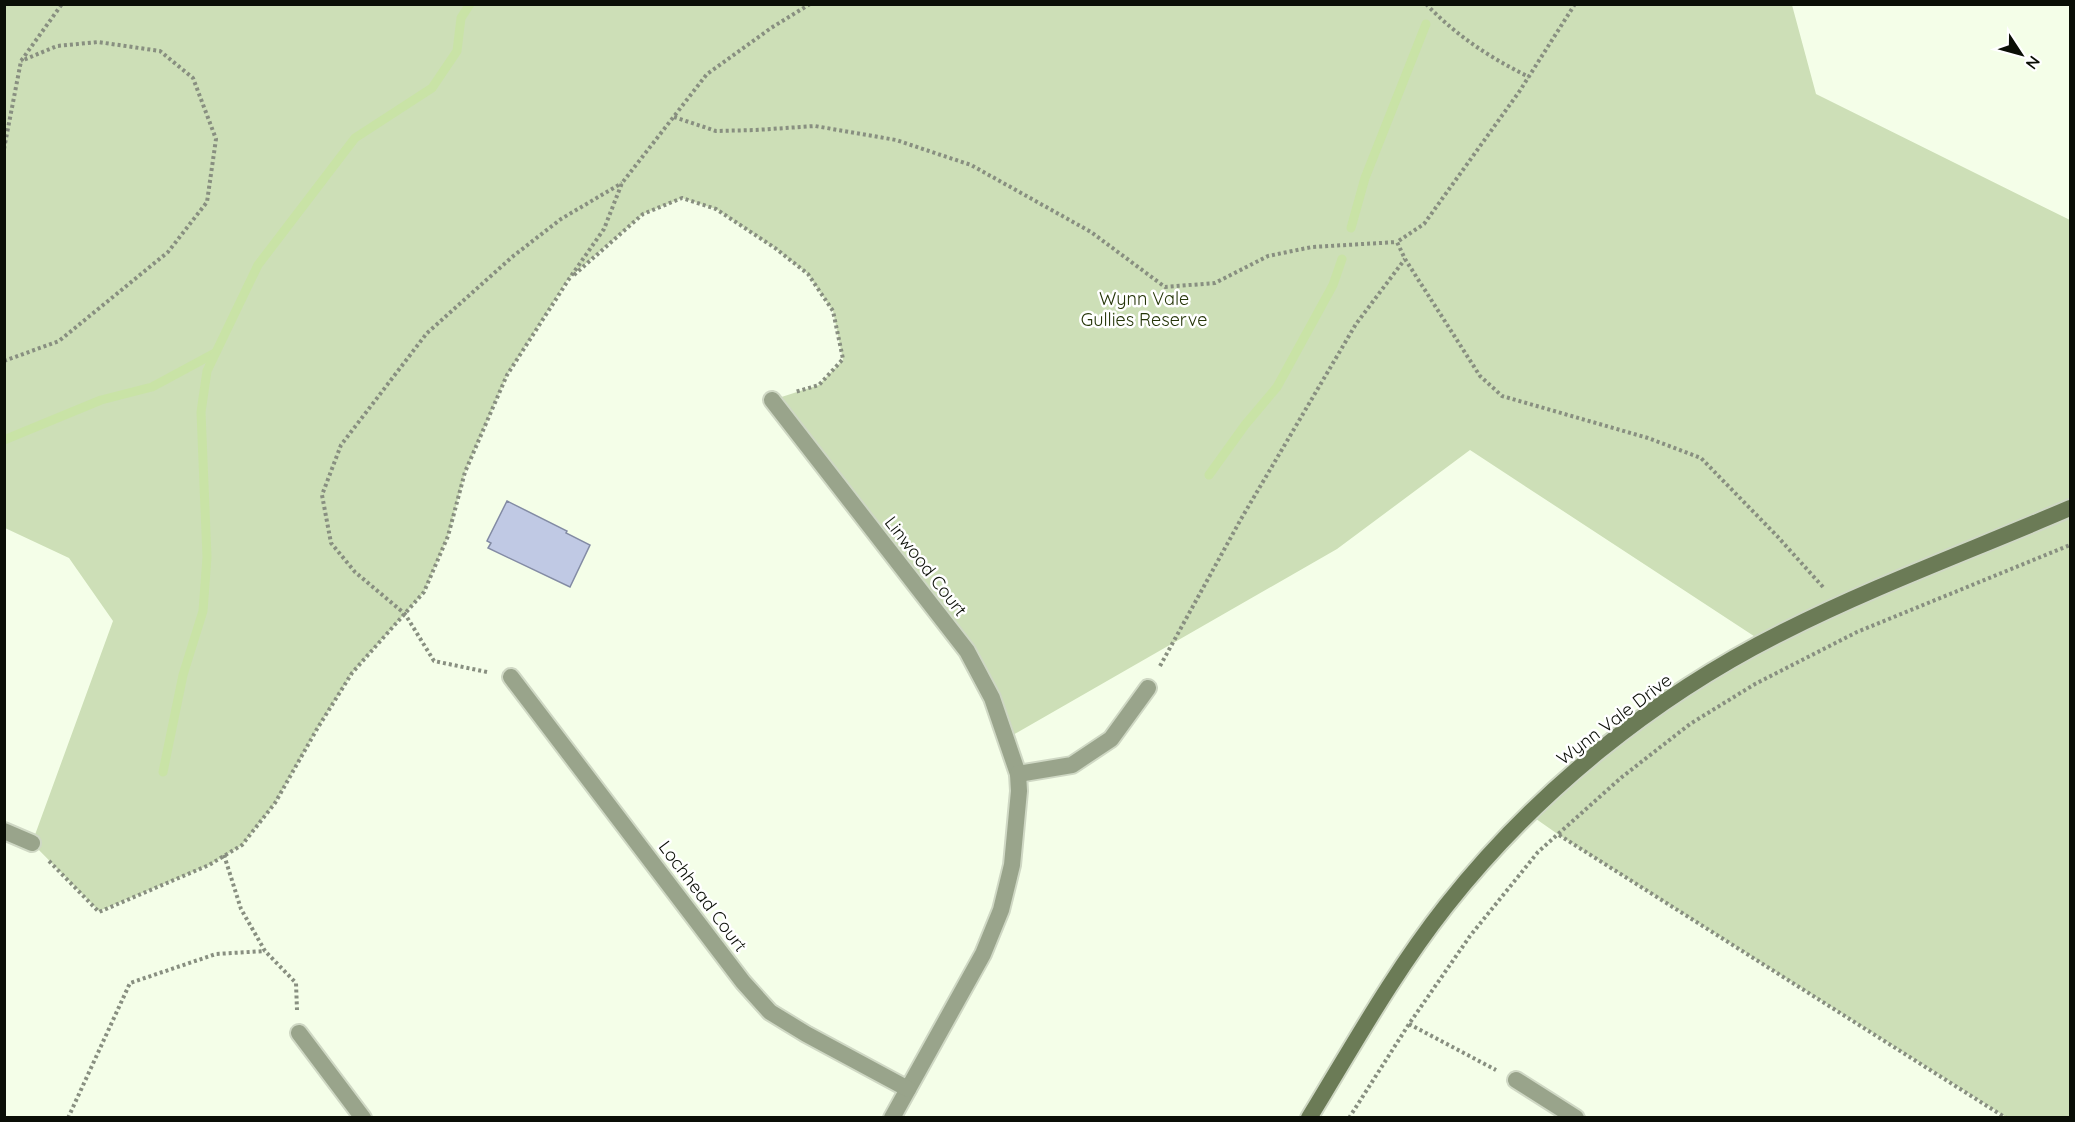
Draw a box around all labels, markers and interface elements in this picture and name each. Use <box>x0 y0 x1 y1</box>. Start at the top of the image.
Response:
north arrow <box>1991 24 2051 84</box>
text: N <box>2022 52 2045 73</box>
park label: Wynn Vale Gullies Reserve <box>1081 287 1207 331</box>
street label: Linwood Court <box>880 511 972 621</box>
street label: Wynn Vale Drive <box>1552 668 1676 770</box>
street label: Lochhead Court <box>654 836 752 956</box>

